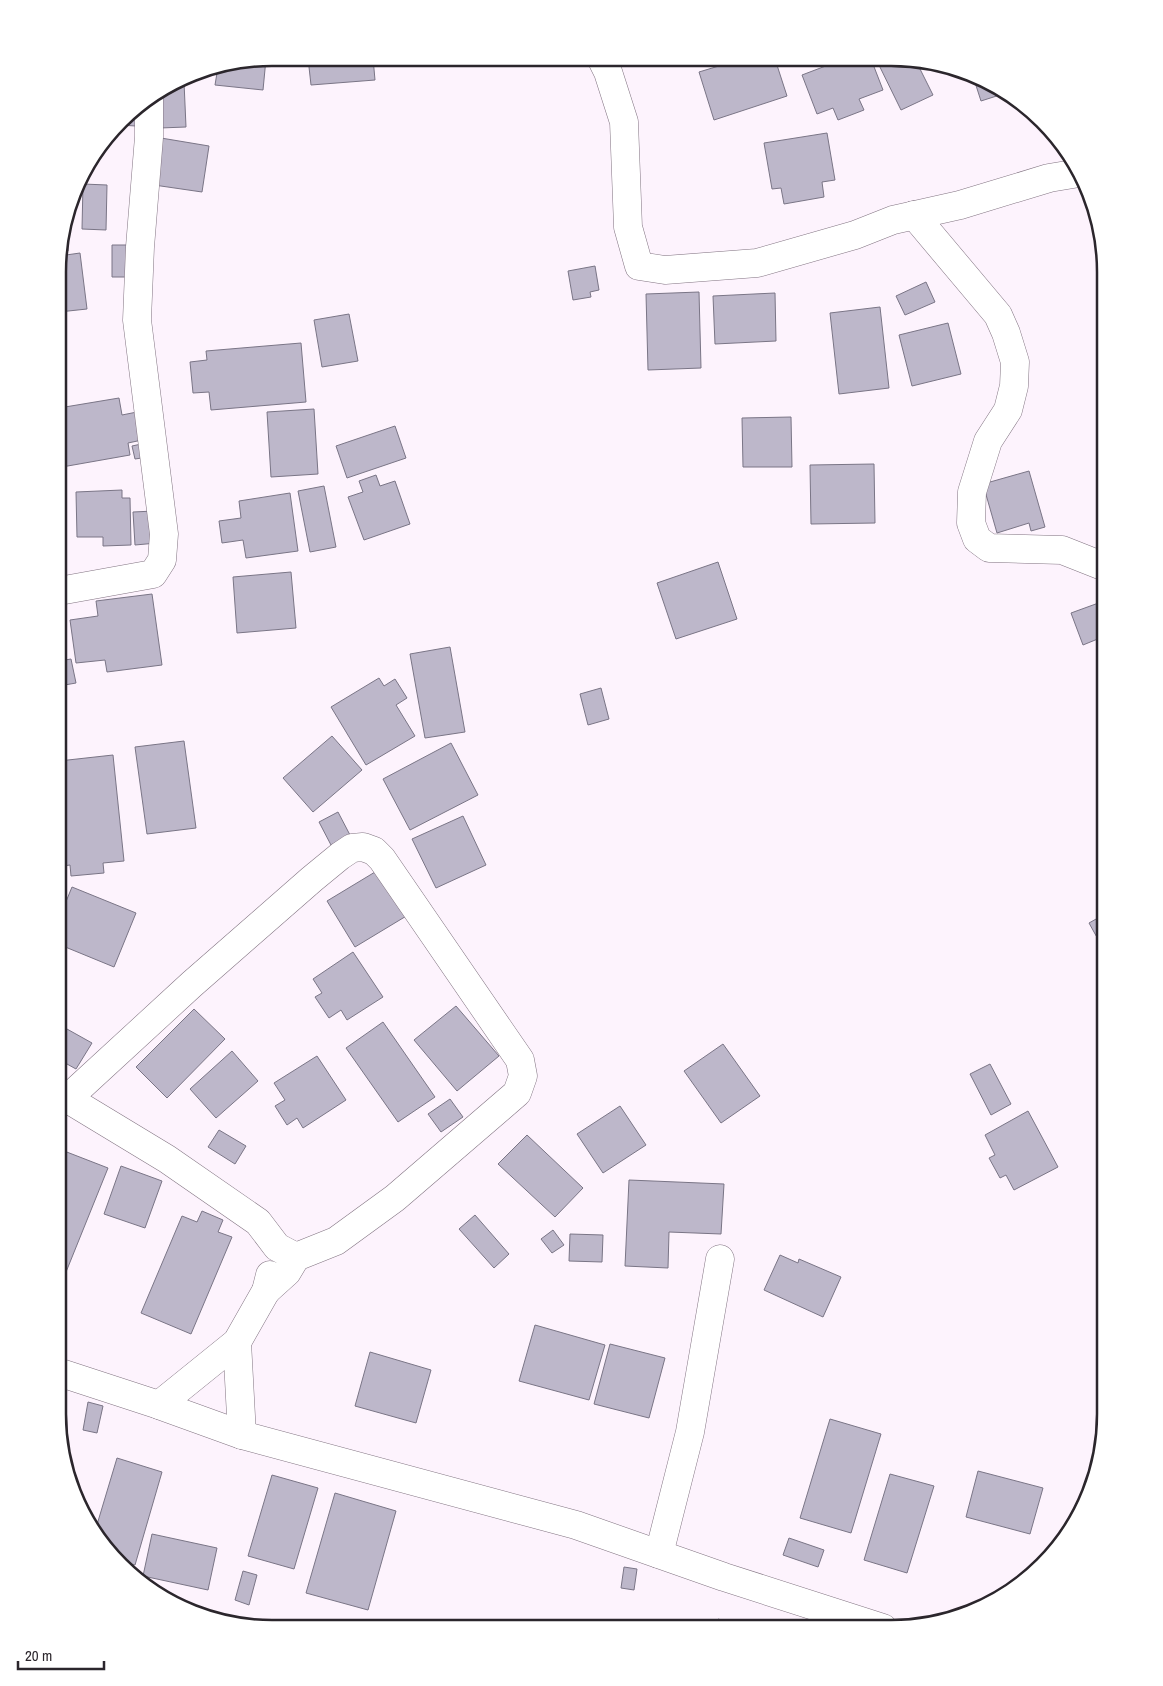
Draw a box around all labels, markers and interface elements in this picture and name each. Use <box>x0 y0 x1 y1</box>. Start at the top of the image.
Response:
scale bar <box>18 1638 104 1670</box>
text: 20 m <box>25 1645 52 1666</box>

